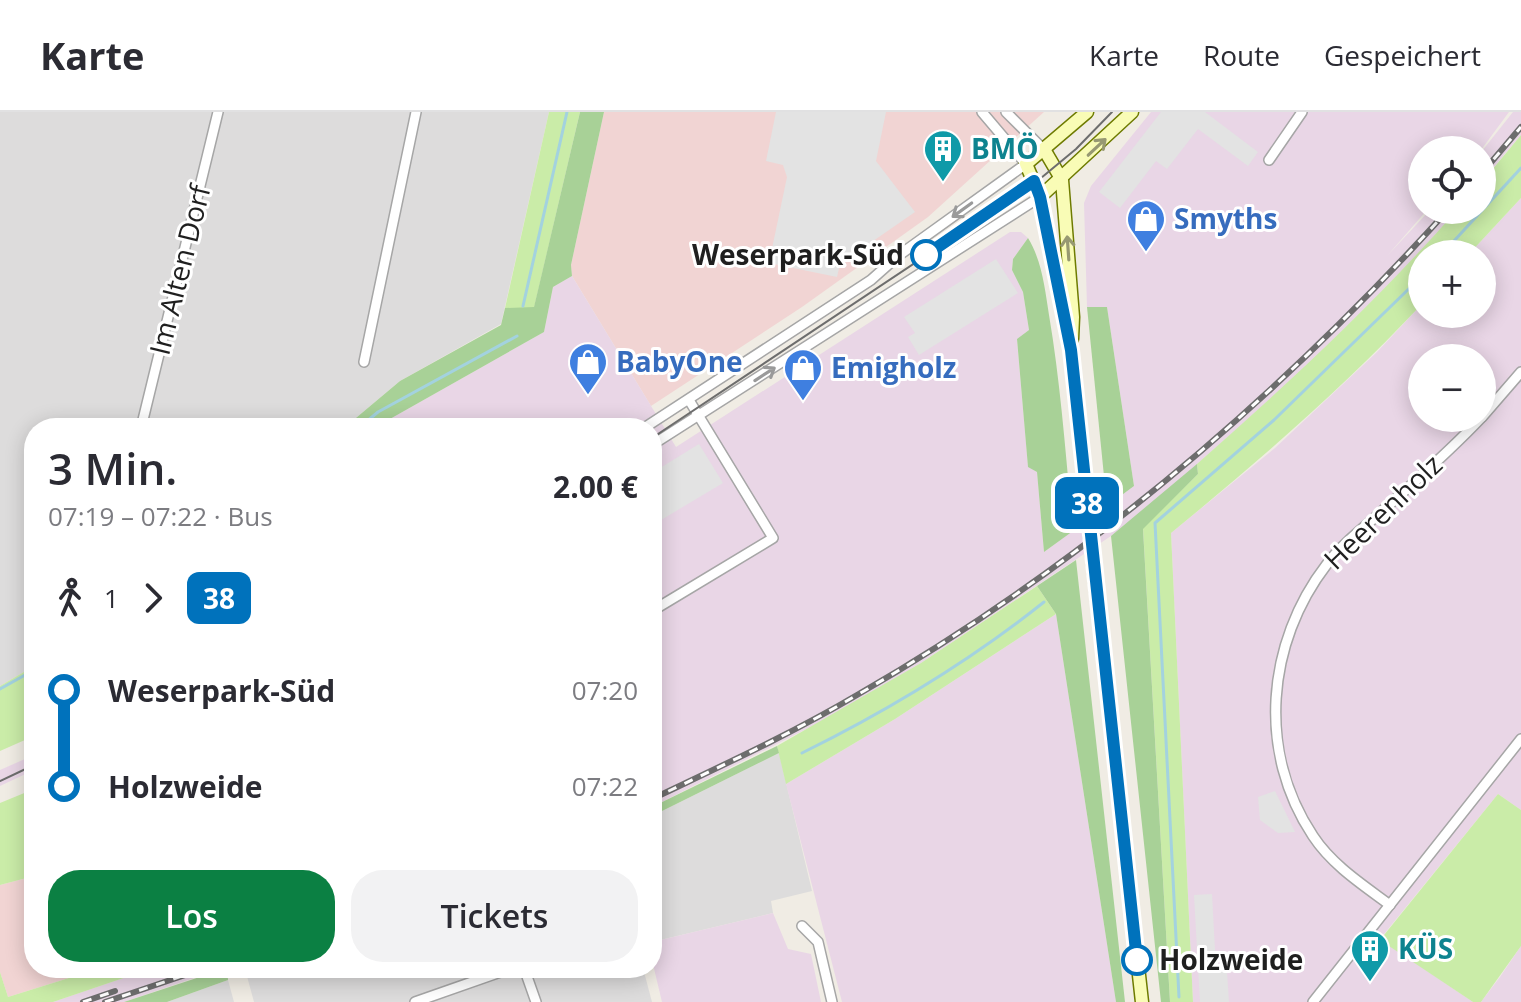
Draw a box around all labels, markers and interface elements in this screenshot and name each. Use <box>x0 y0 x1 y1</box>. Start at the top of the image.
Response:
text: Karte <box>40 29 144 81</box>
text: Karte <box>1089 36 1159 74</box>
text: Route <box>1203 36 1280 74</box>
text: Gespeichert <box>1324 36 1481 74</box>
building icon: BMÖ <box>922 128 964 183</box>
place label: BMÖ <box>971 129 1039 167</box>
map controls <box>1408 136 1496 432</box>
button: locate <box>1408 136 1496 224</box>
one-way arrow <box>1087 138 1107 156</box>
street label: Im Alten Dorf <box>140 179 219 359</box>
shop icon: Smyths <box>1125 198 1167 253</box>
place label: Smyths <box>1174 199 1277 237</box>
one-way arrow <box>952 201 974 218</box>
place label: Weserpark-Süd <box>692 235 904 273</box>
one-way arrow <box>1060 235 1075 262</box>
marker: Weserpark-Süd <box>911 240 941 270</box>
button: + <box>1408 240 1496 328</box>
shop icon: BabyOne <box>567 341 609 396</box>
place label: BabyOne <box>616 342 743 380</box>
button: − <box>1408 344 1496 432</box>
shop icon: Emigholz <box>782 347 824 402</box>
place label: Emigholz <box>831 348 956 386</box>
one-way arrow <box>754 365 776 382</box>
text: 3 Min. <box>48 438 177 498</box>
street label: Heerenholz <box>1315 445 1450 577</box>
text: 2.00 € <box>553 466 638 507</box>
line badge: 38 <box>1051 477 1123 529</box>
text: 38 <box>1071 484 1103 522</box>
text: 07:19 – 07:22 · Bus <box>48 498 273 534</box>
icon: walk <box>48 576 92 620</box>
icon: forward <box>131 576 175 620</box>
text: 38 <box>203 579 235 617</box>
text: 1 <box>104 580 119 616</box>
text: Weserpark-Süd <box>108 670 335 711</box>
text: 07:20 <box>572 672 638 708</box>
text: Holzweide <box>108 766 263 807</box>
text: 07:22 <box>572 768 638 804</box>
button: Los <box>48 870 335 962</box>
button: Tickets <box>351 870 638 962</box>
building icon: KÜS <box>1349 928 1391 983</box>
place label: KÜS <box>1398 929 1453 967</box>
place label: Holzweide <box>1159 940 1303 978</box>
marker: Holzweide <box>1122 945 1152 975</box>

